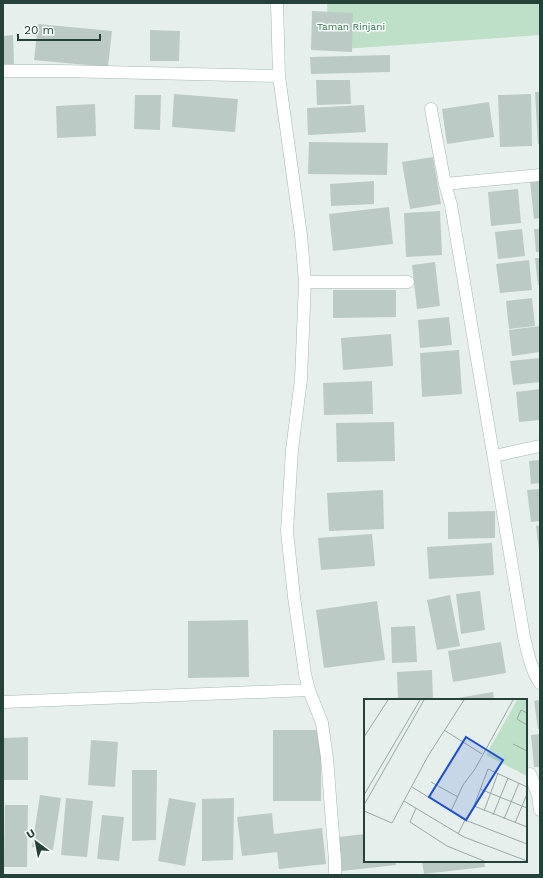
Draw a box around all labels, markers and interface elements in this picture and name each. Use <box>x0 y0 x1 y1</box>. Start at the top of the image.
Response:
scale bar <box>18 16 100 42</box>
park label: Taman Rinjani <box>317 21 385 32</box>
text: 20 m <box>24 23 54 37</box>
inset map <box>364 699 527 862</box>
north arrow <box>16 822 56 862</box>
text: U <box>24 826 38 842</box>

